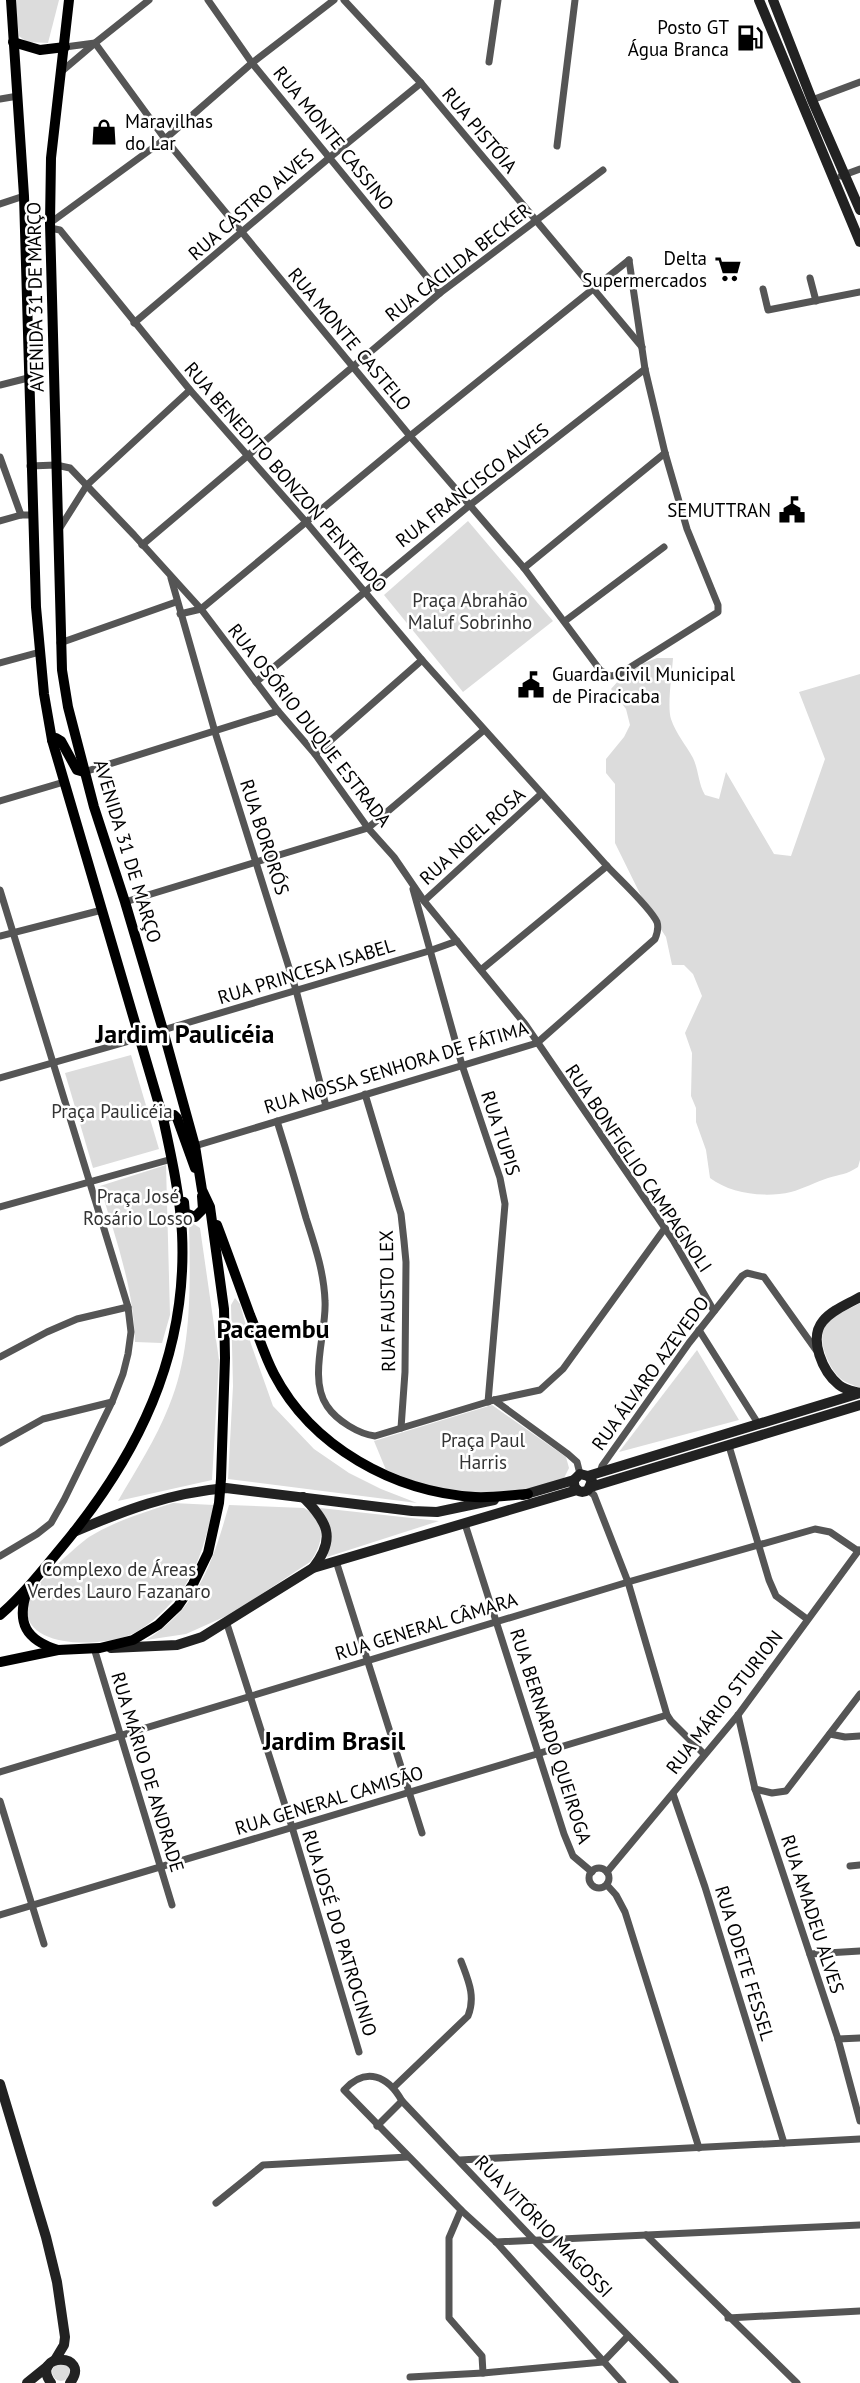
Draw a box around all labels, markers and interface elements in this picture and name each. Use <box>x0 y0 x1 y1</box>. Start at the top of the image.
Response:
place label: Posto GT Água Branca <box>628 15 729 61</box>
fuel station icon: Posto GT Água Branca <box>735 23 765 53</box>
street label: RUA MONTE CASSINO <box>268 61 400 215</box>
street label: RUA PISTÓIA <box>437 82 523 178</box>
place label: Maravilhas do Lar <box>125 109 213 155</box>
shop icon: Maravilhas do Lar <box>89 117 119 147</box>
street label: RUA CASTRO ALVES <box>183 143 319 265</box>
street label: RUA CACILDA BECKER <box>380 197 536 327</box>
street label: AVENIDA 31 DE MARÇO <box>21 202 49 392</box>
place label: Delta Supermercados <box>582 246 707 292</box>
supermarket icon: Delta Supermercados <box>713 254 743 284</box>
street label: RUA MONTE CASTELO <box>283 263 417 415</box>
street label: RUA BENEDITO BONZON PENTEADO <box>179 357 393 597</box>
street label: RUA FRANCISCO ALVES <box>391 418 553 552</box>
public building icon: SEMUTTRAN <box>777 495 807 525</box>
place label: SEMUTTRAN <box>667 498 771 522</box>
park label: Praça Abrahão Maluf Sobrinho <box>408 588 532 634</box>
street label: RUA OSÓRIO DUQUE ESTRADA <box>223 619 397 831</box>
place label: Guarda Civil Municipal de Piracicaba <box>552 662 735 708</box>
public building icon: Guarda Civil Municipal de Piracicaba <box>516 670 546 700</box>
street label: AVENIDA 31 DE MARÇO <box>89 756 167 946</box>
street label: RUA BORORÓS <box>235 776 295 898</box>
street label: RUA NOEL ROSA <box>414 782 530 890</box>
street label: RUA PRINCESA ISABEL <box>215 933 398 1009</box>
street label: RUA NOSSA SENHORA DE FÁTIMA <box>261 1015 531 1119</box>
district label: Jardim Paulicéia <box>95 1017 274 1050</box>
street label: RUA BONFIGLIO CAMPAGNOLI <box>560 1059 718 1277</box>
street label: RUA TUPIS <box>476 1088 526 1178</box>
park label: Praça Paulicéia <box>51 1099 173 1123</box>
park label: Praça José Rosário Losso <box>83 1184 193 1230</box>
street label: RUA FAUSTO LEX <box>374 1230 400 1372</box>
street label: RUA ÁLVARO AZEVEDO <box>586 1291 714 1455</box>
district label: Pacaembu <box>216 1312 330 1345</box>
park label: Praça Paul Harris <box>441 1428 525 1474</box>
park label: Complexo de Áreas Verdes Lauro Fazanaro <box>26 1557 211 1603</box>
street label: RUA GENERAL CÂMARA <box>332 1587 520 1665</box>
street label: RUA BERNARDO QUEIROGA <box>505 1625 597 1847</box>
street label: RUA MÁRIO STURION <box>660 1625 788 1779</box>
street label: RUA MÁRIO DE ANDRADE <box>106 1669 190 1875</box>
district label: Jardim Brasil <box>262 1724 405 1757</box>
street label: RUA GENERAL CAMISÃO <box>232 1760 426 1840</box>
street label: RUA JOSÉ DO PATROCINIO <box>297 1827 383 2039</box>
street label: RUA AMADEU ALVES <box>776 1832 850 1996</box>
street label: RUA ODETE FESSEL <box>710 1883 780 2044</box>
street label: RUA VITÓRIO MAGOSSI <box>470 2150 618 2302</box>

